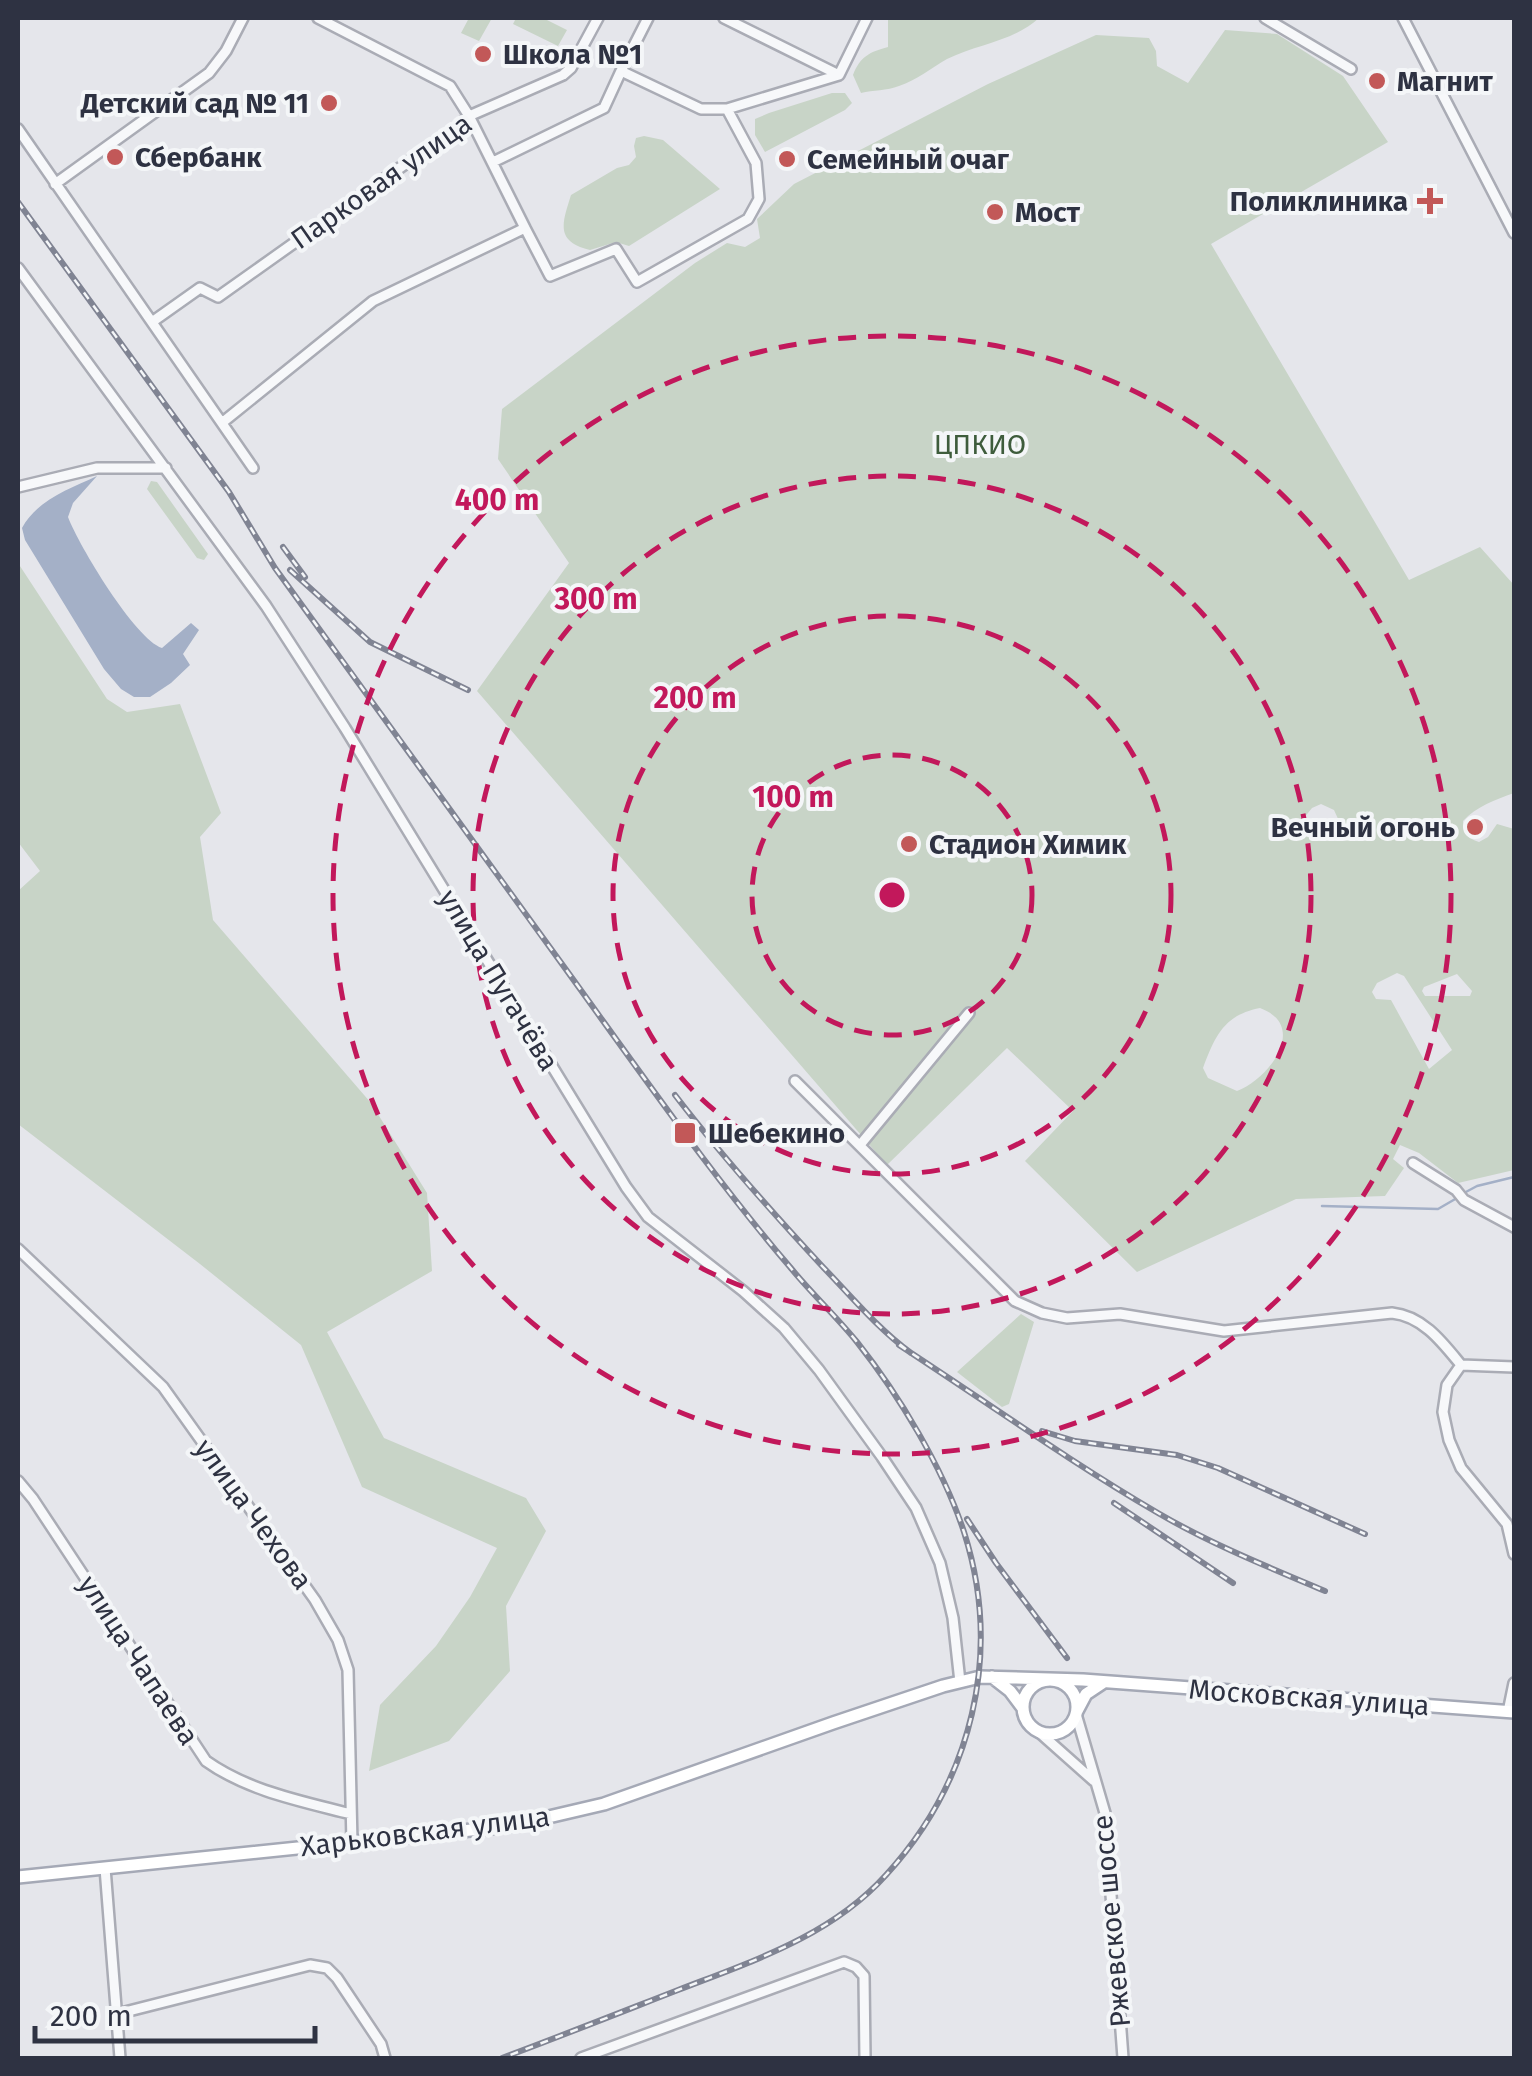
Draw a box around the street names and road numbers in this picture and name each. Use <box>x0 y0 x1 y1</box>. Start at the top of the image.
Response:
street label: Парковая улица <box>285 107 478 256</box>
street label: улица Пугачёва <box>431 884 566 1077</box>
street label: улица Чехова <box>188 1433 319 1596</box>
street label: улица Чапаева <box>71 1569 206 1751</box>
street label: Московская улица <box>1187 1673 1431 1722</box>
street label: Харьковская улица <box>298 1800 552 1863</box>
street label: Ржевское шоссе <box>1086 1813 1137 2028</box>

